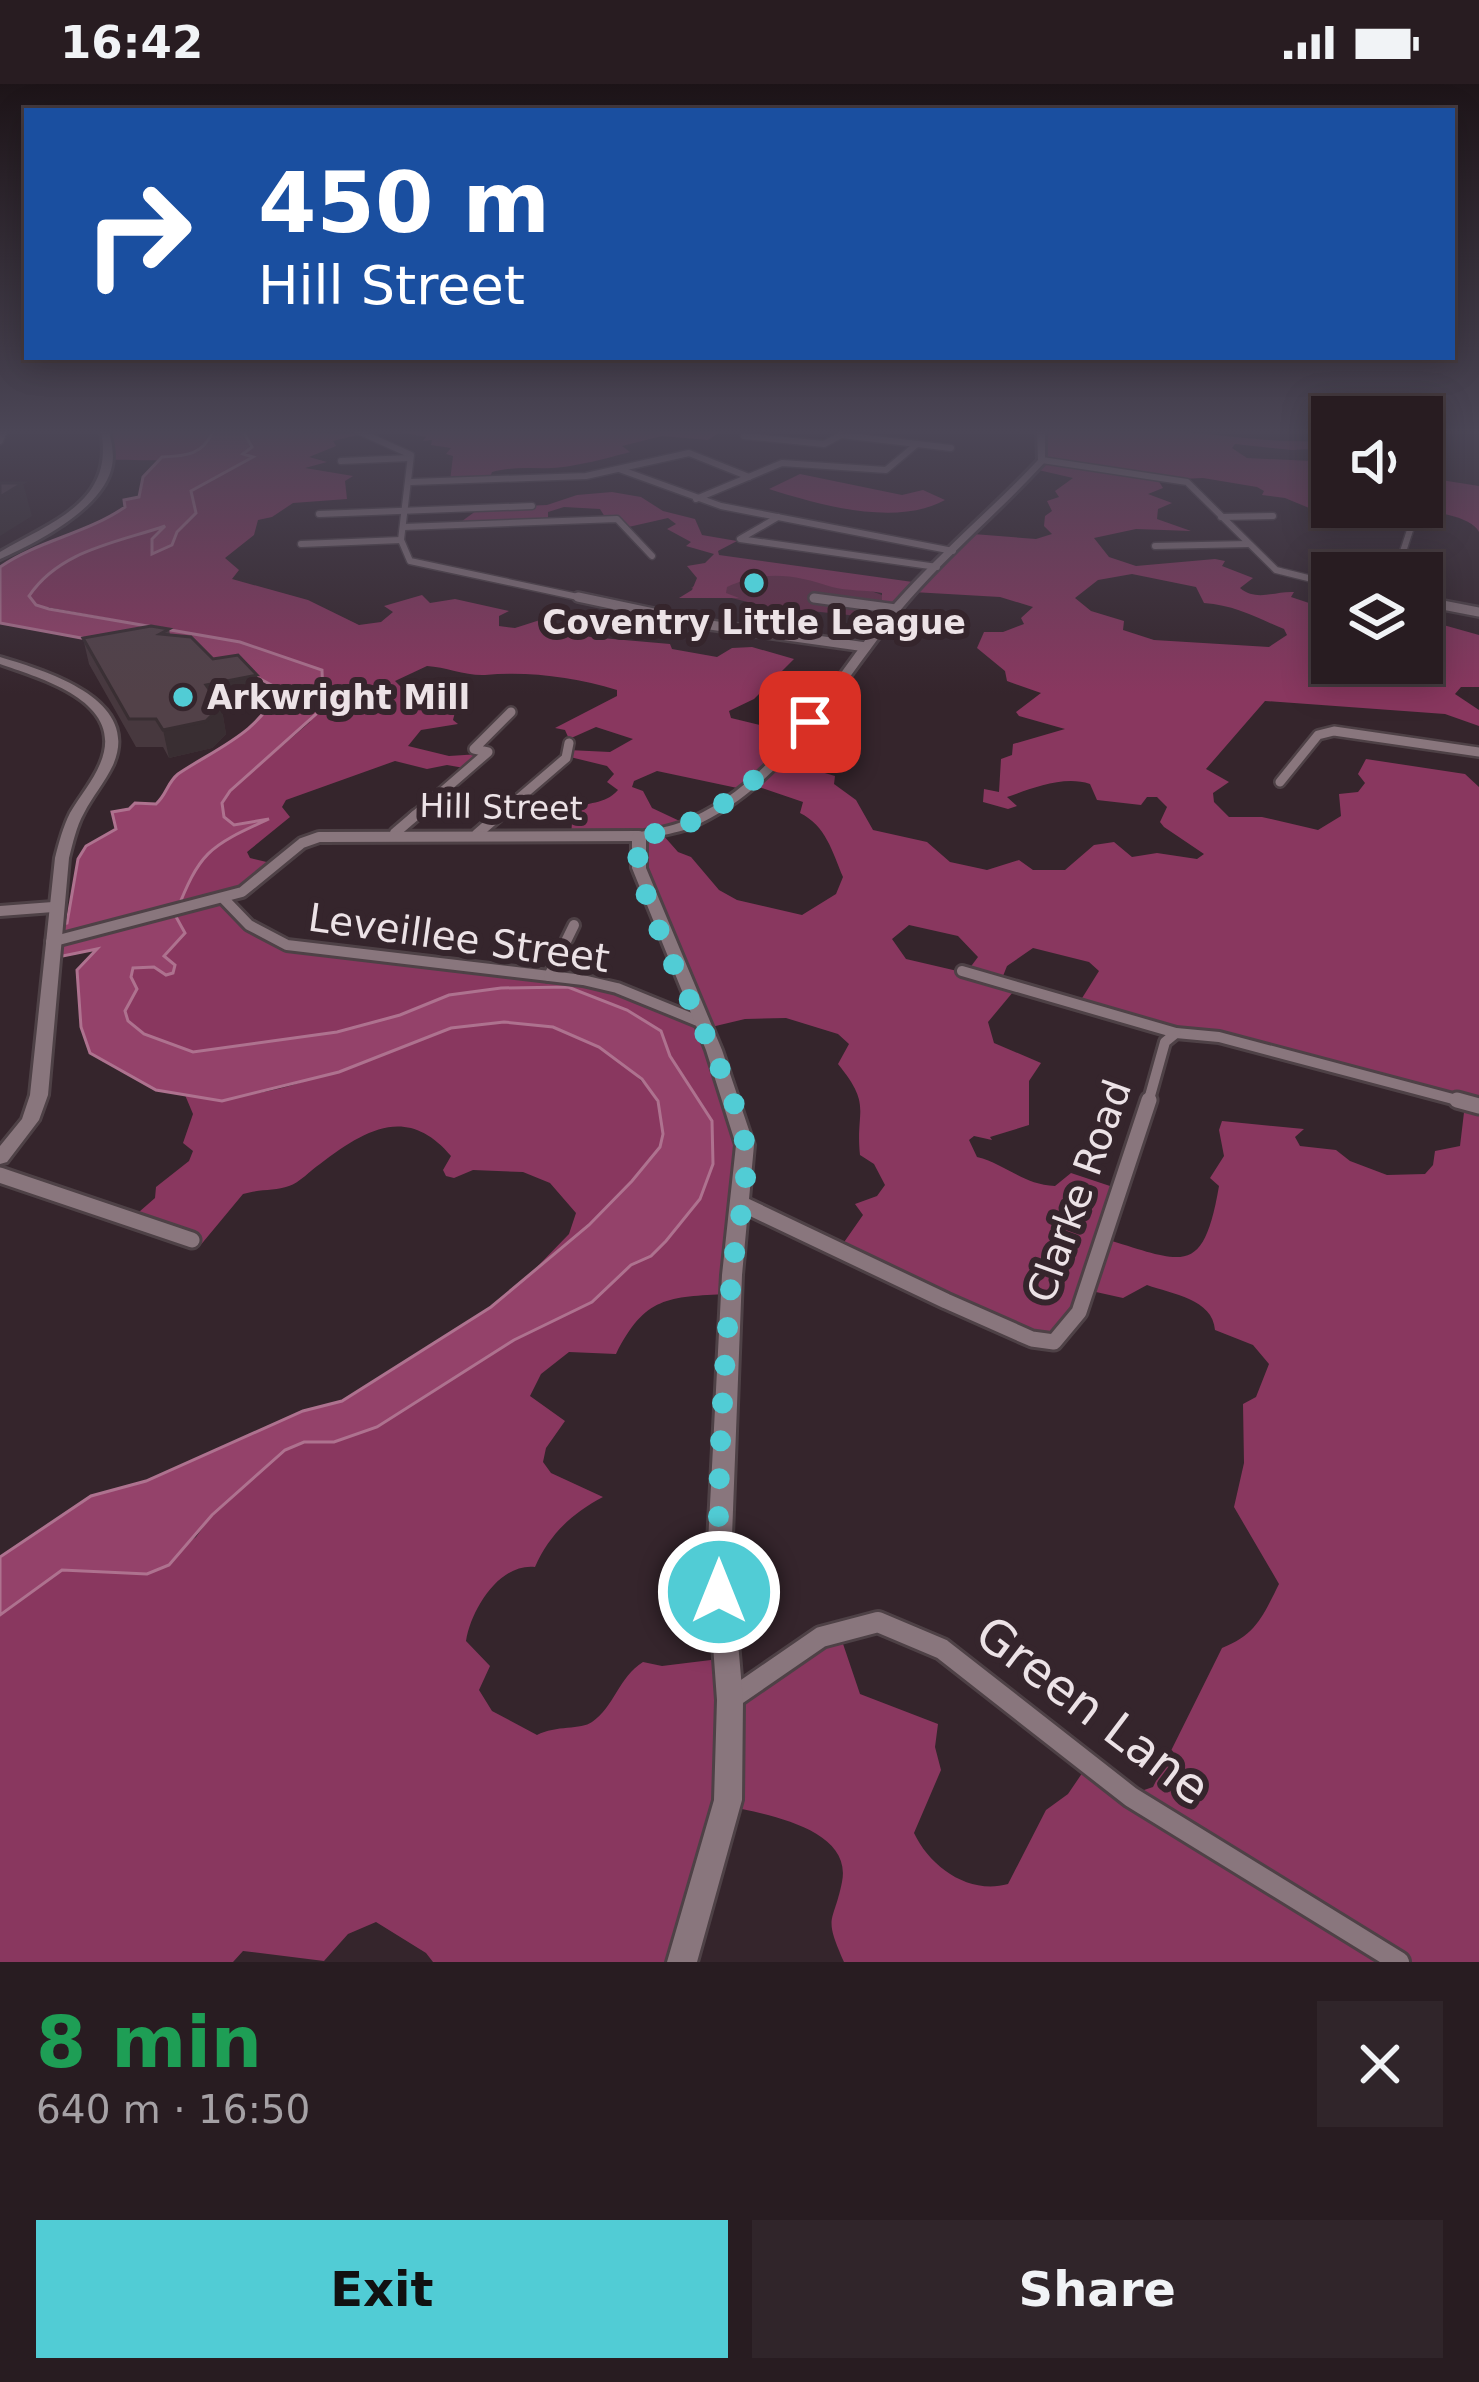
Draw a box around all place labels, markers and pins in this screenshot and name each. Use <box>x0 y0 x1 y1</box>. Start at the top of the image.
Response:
marker: Coventry Little League <box>741 570 767 596</box>
place label: Coventry Little League <box>542 603 966 642</box>
pin <box>759 671 861 773</box>
place label: Arkwright Mill <box>207 678 470 717</box>
marker: Arkwright Mill <box>170 684 196 710</box>

